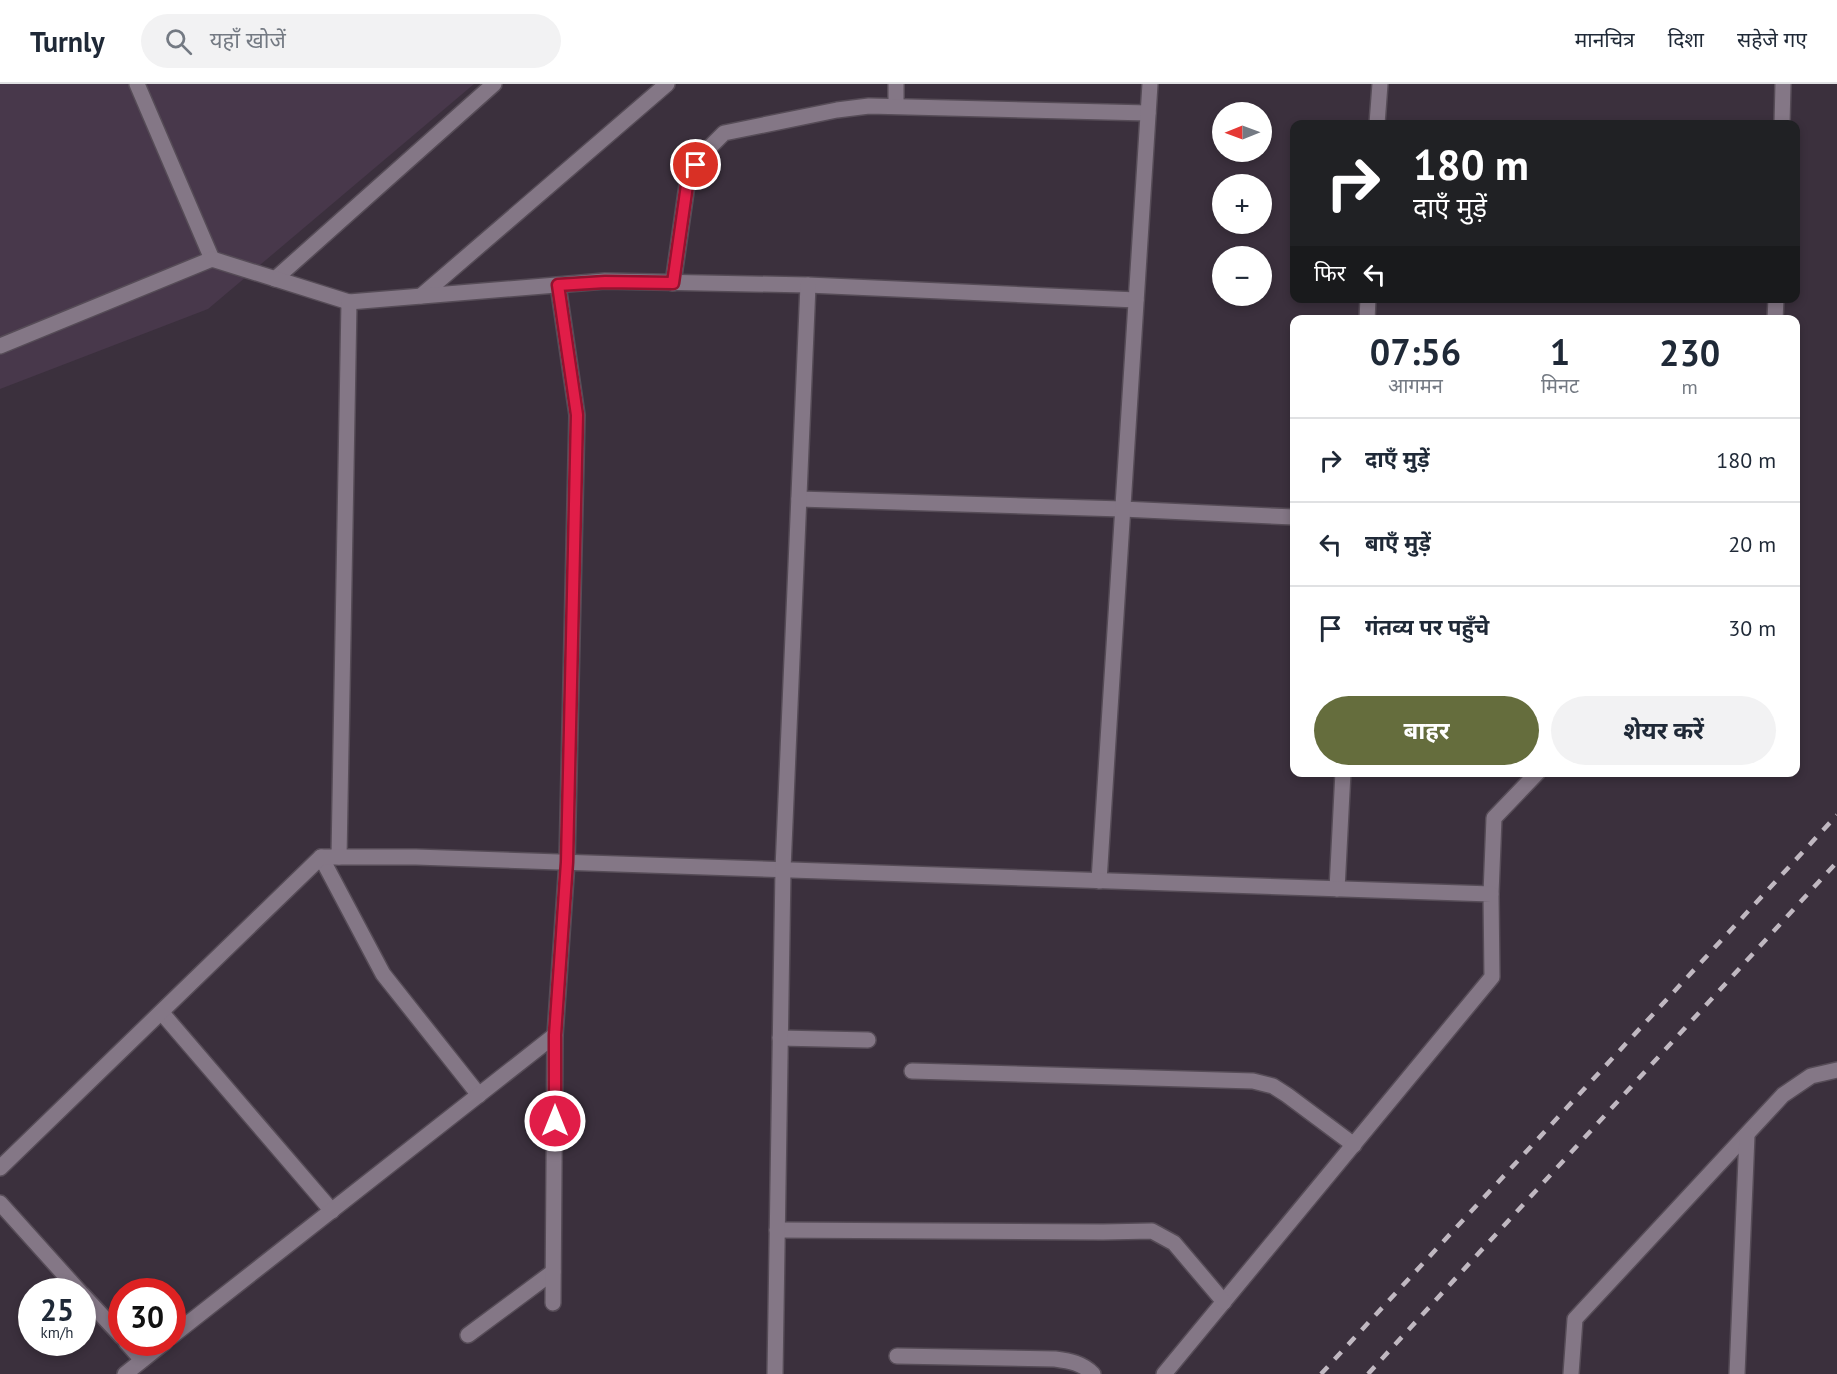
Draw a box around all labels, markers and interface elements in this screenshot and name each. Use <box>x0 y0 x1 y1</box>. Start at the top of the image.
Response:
search box <box>141 14 561 68</box>
text: Turnly <box>30 23 105 60</box>
icon: search <box>162 25 195 58</box>
text: यहाँ खोजें <box>210 26 286 54</box>
text: मानचित्र <box>1575 26 1635 53</box>
text: दिशा <box>1668 26 1704 53</box>
text: सहेजे गए <box>1737 26 1807 53</box>
north arrow <box>1212 102 1272 162</box>
map controls <box>1212 102 1272 306</box>
text: 180 m <box>1413 137 1529 192</box>
pin <box>670 139 721 190</box>
icon: right <box>1314 144 1392 222</box>
icon: arrive <box>679 148 712 181</box>
button: + <box>1212 174 1272 234</box>
text: दाएँ मुड़ें <box>1413 190 1487 224</box>
button: − <box>1212 246 1272 306</box>
icon: left <box>1358 258 1391 291</box>
text: फिर <box>1314 259 1346 287</box>
text: 07:56 <box>1370 328 1461 375</box>
text: 1 <box>1550 328 1570 375</box>
text: 230 <box>1659 329 1720 376</box>
text: आगमन <box>1388 373 1443 399</box>
text: मिनट <box>1541 373 1579 399</box>
text: m <box>1681 374 1698 400</box>
icon: right <box>1314 444 1347 477</box>
text: दाएँ मुड़ें <box>1365 445 1430 473</box>
text: 180 m <box>1716 446 1776 474</box>
icon: left <box>1314 528 1347 561</box>
text: बाएँ मुड़ें <box>1365 529 1431 557</box>
text: 20 m <box>1728 530 1776 558</box>
icon: arrive <box>1314 612 1347 645</box>
text: गंतव्य पर पहुँचे <box>1365 613 1489 641</box>
text: 30 m <box>1728 614 1776 642</box>
button: बाहर <box>1314 696 1539 765</box>
button: शेयर करें <box>1551 696 1776 765</box>
position arrow <box>523 1089 587 1153</box>
speed limit sign: 30 <box>108 1278 186 1356</box>
text: 25 <box>40 1290 74 1329</box>
text: km/h <box>41 1323 73 1342</box>

